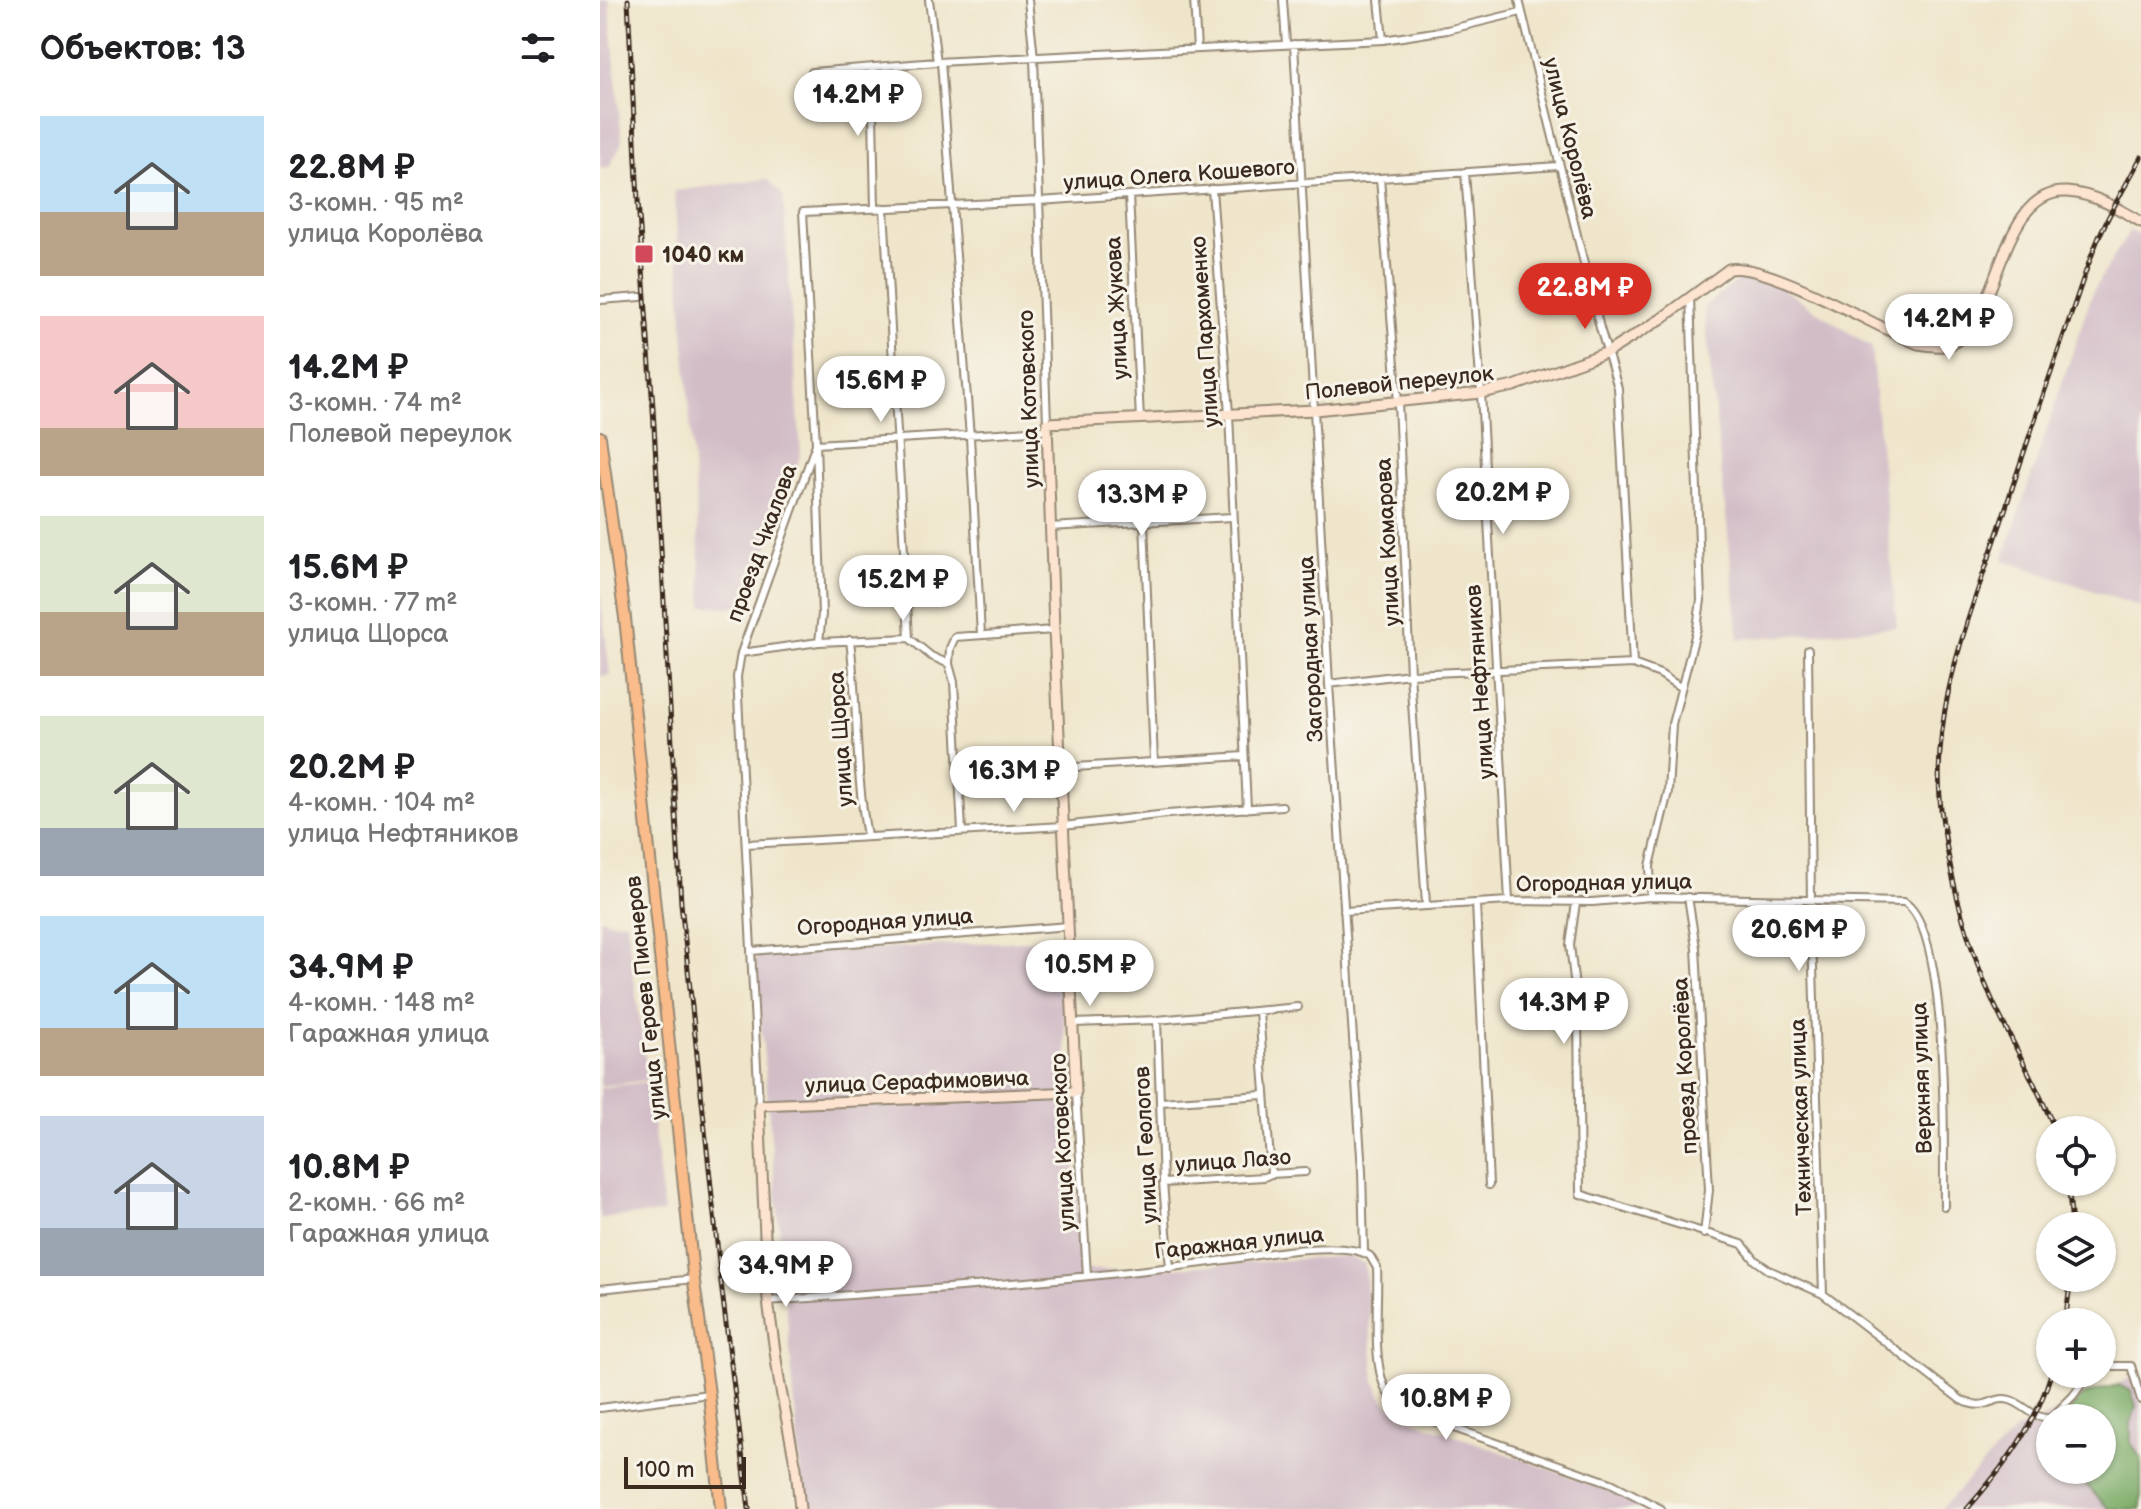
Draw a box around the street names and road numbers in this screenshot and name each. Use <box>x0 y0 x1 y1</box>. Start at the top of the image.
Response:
street label: улица Королёва <box>1536 55 1603 222</box>
street label: улица Олега Кошевого <box>1063 154 1296 197</box>
street label: улица Пархоменко <box>1185 235 1226 428</box>
street label: улица Жукова <box>1100 236 1135 380</box>
street label: улица Котовского <box>1013 310 1046 488</box>
street label: Полевой переулок <box>1304 360 1495 407</box>
street label: улица Комарова <box>1371 457 1406 627</box>
street label: проезд Чкалова <box>721 461 804 626</box>
street label: Загородная улица <box>1293 555 1330 743</box>
street label: улица Нефтяников <box>1460 583 1501 780</box>
street label: улица Щорса <box>823 670 860 808</box>
street label: Огородная улица <box>1516 868 1692 899</box>
street label: улица Героев Пионеров <box>620 874 673 1121</box>
street label: Огородная улица <box>796 903 974 942</box>
street label: проезд Королёва <box>1667 977 1704 1155</box>
street label: Верхняя улица <box>1906 1002 1939 1154</box>
street label: Техническая улица <box>1785 1018 1818 1216</box>
street label: улица Котовского <box>1045 1052 1082 1231</box>
street label: улица Серафимовича <box>805 1065 1030 1100</box>
street label: улица Геологов <box>1129 1065 1164 1224</box>
street label: улица Лазо <box>1174 1144 1292 1179</box>
street label: Гаражная улица <box>1153 1221 1325 1266</box>

